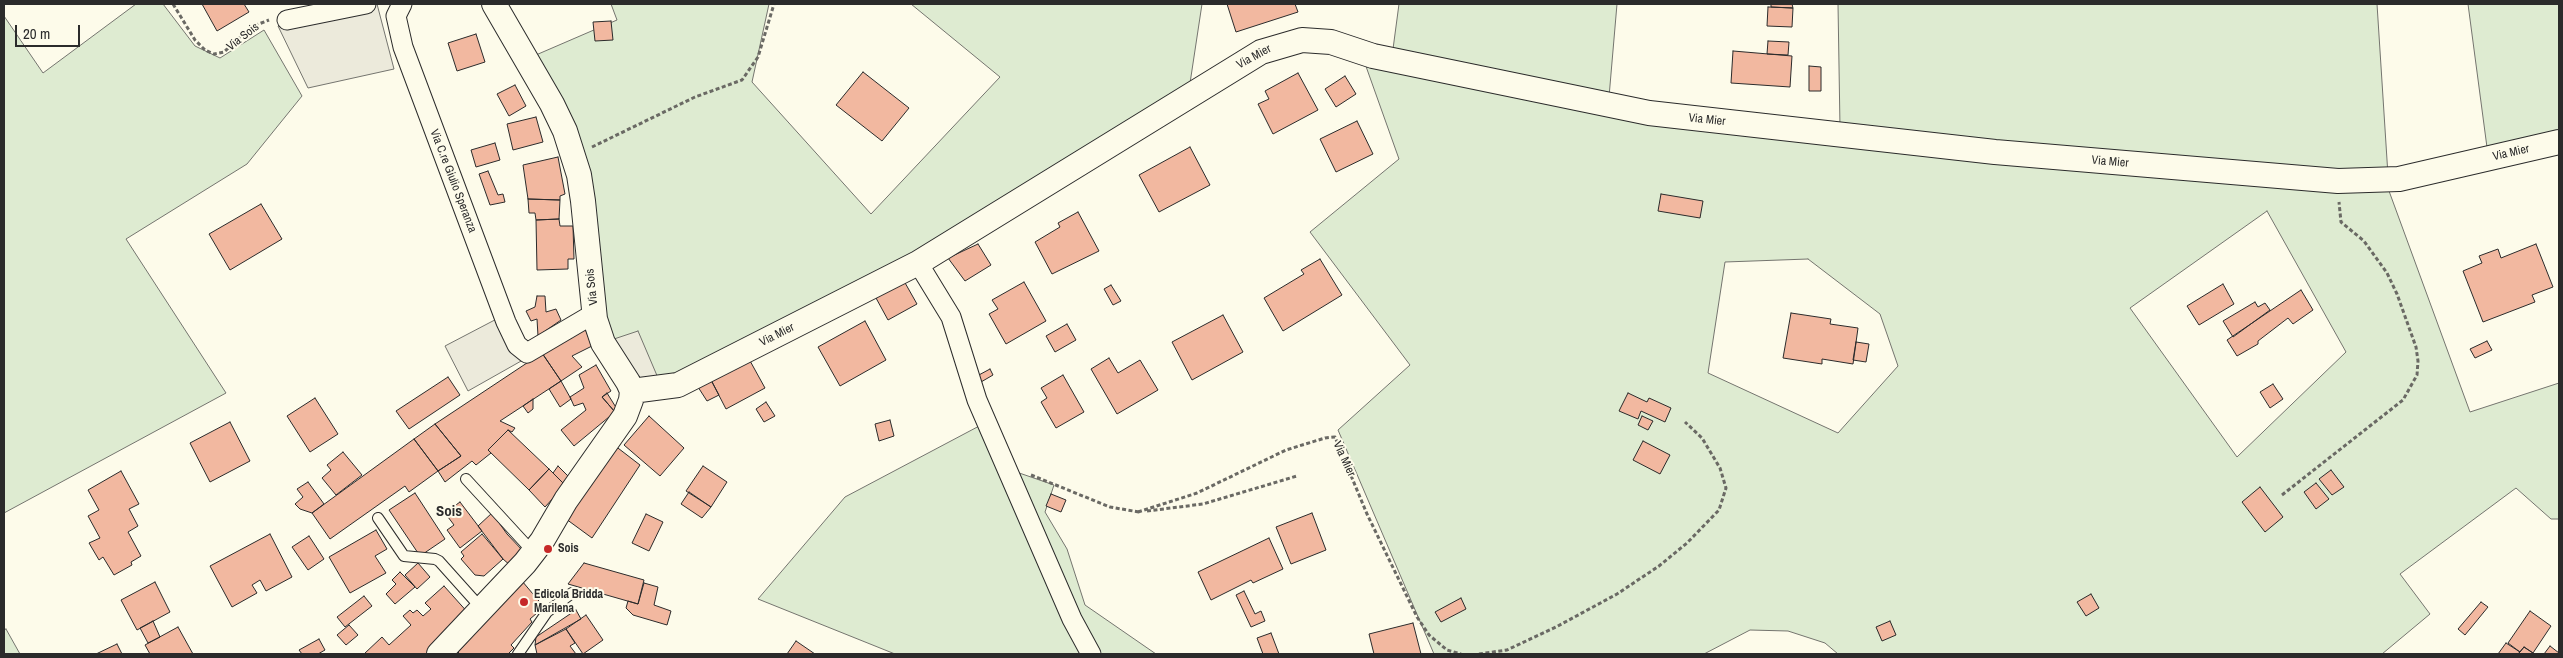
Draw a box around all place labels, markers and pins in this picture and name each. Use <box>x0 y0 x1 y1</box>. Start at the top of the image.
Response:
place label: Sois <box>558 542 579 556</box>
marker: Sois <box>542 543 554 555</box>
place label: Edicola Bridda Marilena <box>534 588 603 616</box>
marker: Edicola Bridda Marilena <box>518 596 530 608</box>

